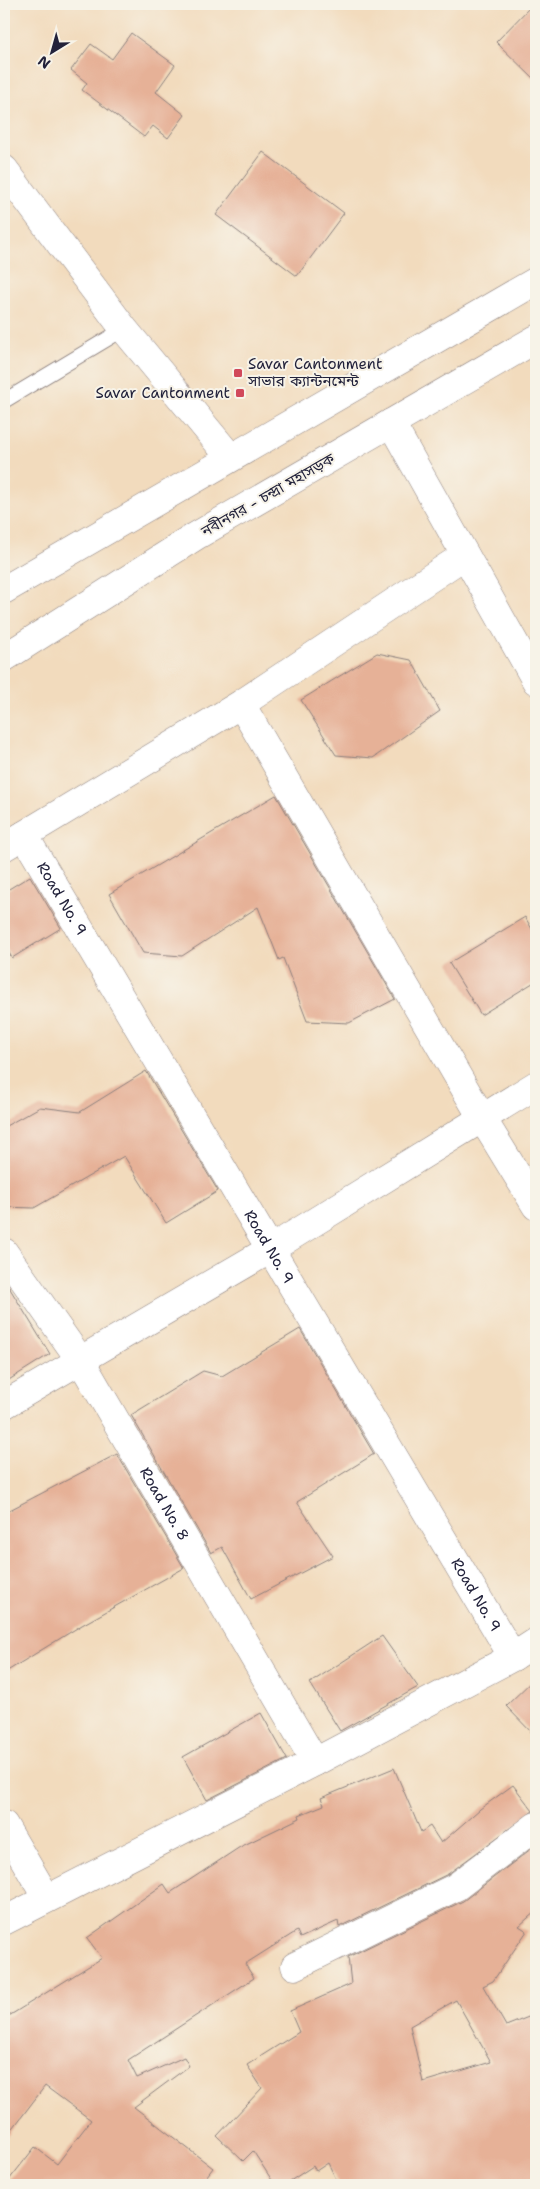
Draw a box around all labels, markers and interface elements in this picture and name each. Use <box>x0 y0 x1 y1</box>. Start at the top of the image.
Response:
north arrow <box>28 28 78 78</box>
text: N <box>34 52 54 73</box>
place label: Savar Cantonment সাভার ক্যান্টনমেন্ট <box>247 354 382 391</box>
marker: Savar Cantonment সাভার ক্যান্টনমেন্ট <box>232 367 244 379</box>
place label: Savar Cantonment <box>96 383 230 403</box>
marker: Savar Cantonment <box>234 387 246 399</box>
street label: নবীনগর - চন্দ্রা মহাসড়ক <box>197 448 339 542</box>
street label: Road No. 9 <box>32 858 91 939</box>
street label: Road No. 9 <box>239 1206 298 1287</box>
street label: Road No. 8 <box>135 1464 194 1544</box>
street label: Road No. 9 <box>446 1554 506 1635</box>

